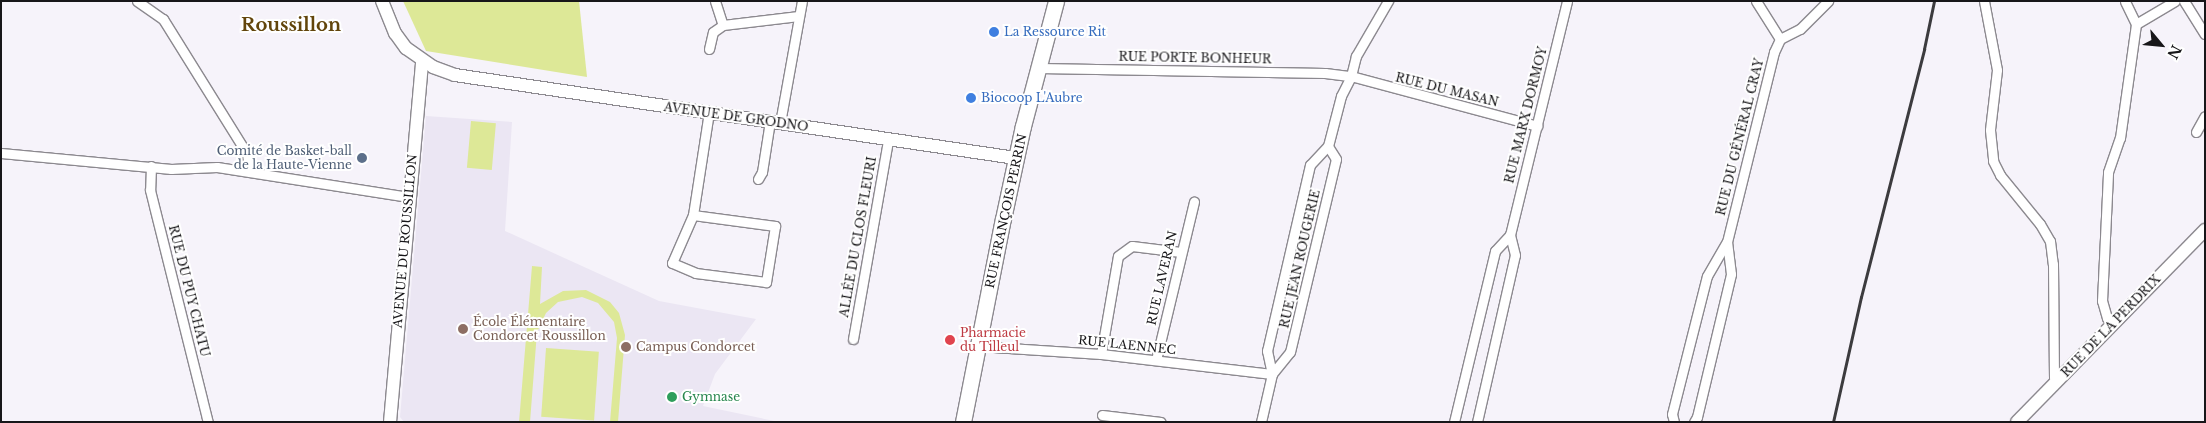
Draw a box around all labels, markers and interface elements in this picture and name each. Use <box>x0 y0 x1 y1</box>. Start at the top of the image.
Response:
district label: Roussillon <box>241 14 341 36</box>
north arrow <box>2136 20 2186 70</box>
place label: La Ressource Rit <box>1004 25 1106 39</box>
marker: La Ressource Rit <box>988 26 1000 38</box>
text: N <box>2163 42 2185 62</box>
street label: RUE MARX DORMOY <box>1502 45 1550 185</box>
street label: RUE PORTE BONHEUR <box>1118 49 1272 67</box>
street label: RUE DU GÉNÉRAL CRAY <box>1713 57 1767 217</box>
street label: RUE DU MASAN <box>1394 70 1500 110</box>
place label: Biocoop L'Aubre <box>981 91 1083 105</box>
marker: Biocoop L'Aubre <box>965 92 977 104</box>
street label: AVENUE DE GRODNO <box>663 100 809 134</box>
street label: RUE FRANÇOIS PERRIN <box>983 132 1029 290</box>
place label: Comité de Basket-ball de la Haute-Vienne <box>217 144 352 172</box>
marker: Comité de Basket-ball de la Haute-Vienne <box>356 152 368 164</box>
street label: AVENUE DU ROUSSILLON <box>390 153 420 329</box>
street label: ALLÉE DU CLOS FLEURI <box>837 156 879 318</box>
street label: RUE JEAN ROUGERIE <box>1277 188 1323 330</box>
street label: RUE DU PUY CHATU <box>166 223 212 359</box>
street label: RUE LAVERAN <box>1144 229 1180 327</box>
street label: RUE DE LA PERDRIX <box>2058 272 2164 380</box>
place label: École Élémentaire Condorcet Roussillon <box>473 315 606 343</box>
marker: École Élémentaire Condorcet Roussillon <box>457 323 469 335</box>
place label: Pharmacie du Tilleul <box>960 326 1026 354</box>
street label: RUE LAENNEC <box>1077 333 1177 357</box>
marker: Pharmacie du Tilleul <box>944 334 956 346</box>
place label: Campus Condorcet <box>636 340 755 354</box>
marker: Campus Condorcet <box>620 341 632 353</box>
place label: Gymnase <box>682 390 740 404</box>
marker: Gymnase <box>666 391 678 403</box>

